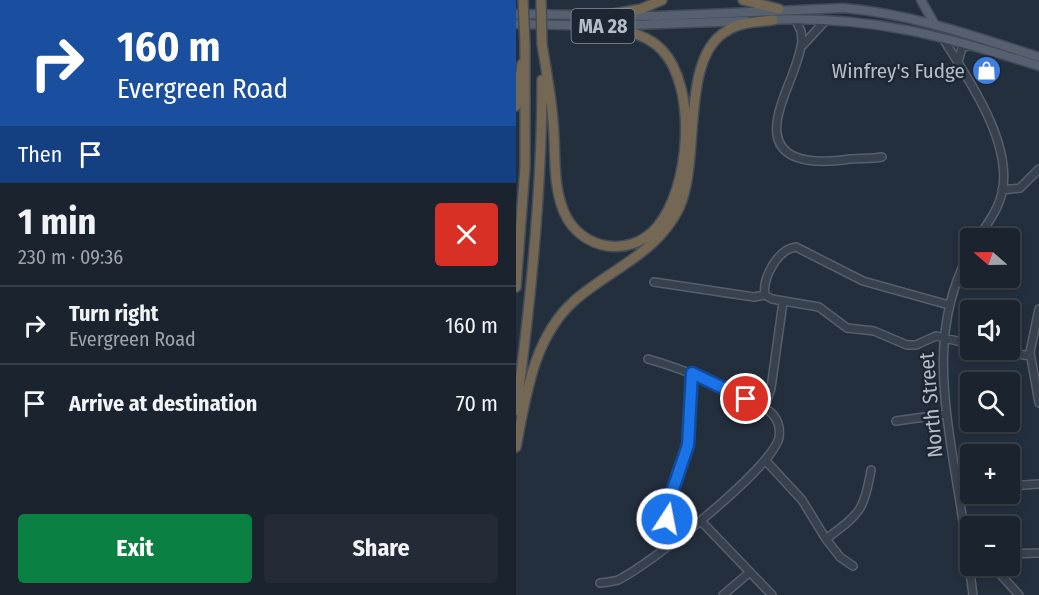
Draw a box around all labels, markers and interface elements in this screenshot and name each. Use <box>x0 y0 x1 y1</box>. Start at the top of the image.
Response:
road number: MA 28 <box>572 9 634 43</box>
text: 160 m <box>117 22 220 72</box>
icon: right <box>18 24 96 102</box>
shop icon: Winfrey's Fudge <box>970 55 1002 87</box>
place label: Winfrey's Fudge <box>832 58 965 84</box>
text: Evergreen Road <box>117 73 288 105</box>
icon: arrive <box>74 138 107 171</box>
text: Then <box>18 141 62 168</box>
text: 1 min <box>18 200 96 244</box>
button: close <box>435 203 498 266</box>
north arrow <box>960 228 1020 288</box>
map controls <box>960 228 1020 576</box>
text: 230 m · 09:36 <box>18 245 123 269</box>
text: Turn right <box>69 300 158 327</box>
button: sound <box>960 300 1020 360</box>
icon: right <box>18 309 51 342</box>
text: 160 m <box>445 312 498 339</box>
text: Evergreen Road <box>69 327 196 351</box>
street label: North Street <box>913 351 949 459</box>
button: search <box>960 372 1020 432</box>
pin <box>720 373 771 424</box>
icon: arrive <box>729 382 762 415</box>
icon: arrive <box>18 387 51 420</box>
text: Arrive at destination <box>69 390 257 417</box>
text: 70 m <box>456 390 498 417</box>
button: + <box>960 444 1020 504</box>
position arrow <box>635 487 699 551</box>
button: Exit <box>18 514 252 583</box>
button: Share <box>264 514 498 583</box>
button: − <box>960 516 1020 576</box>

